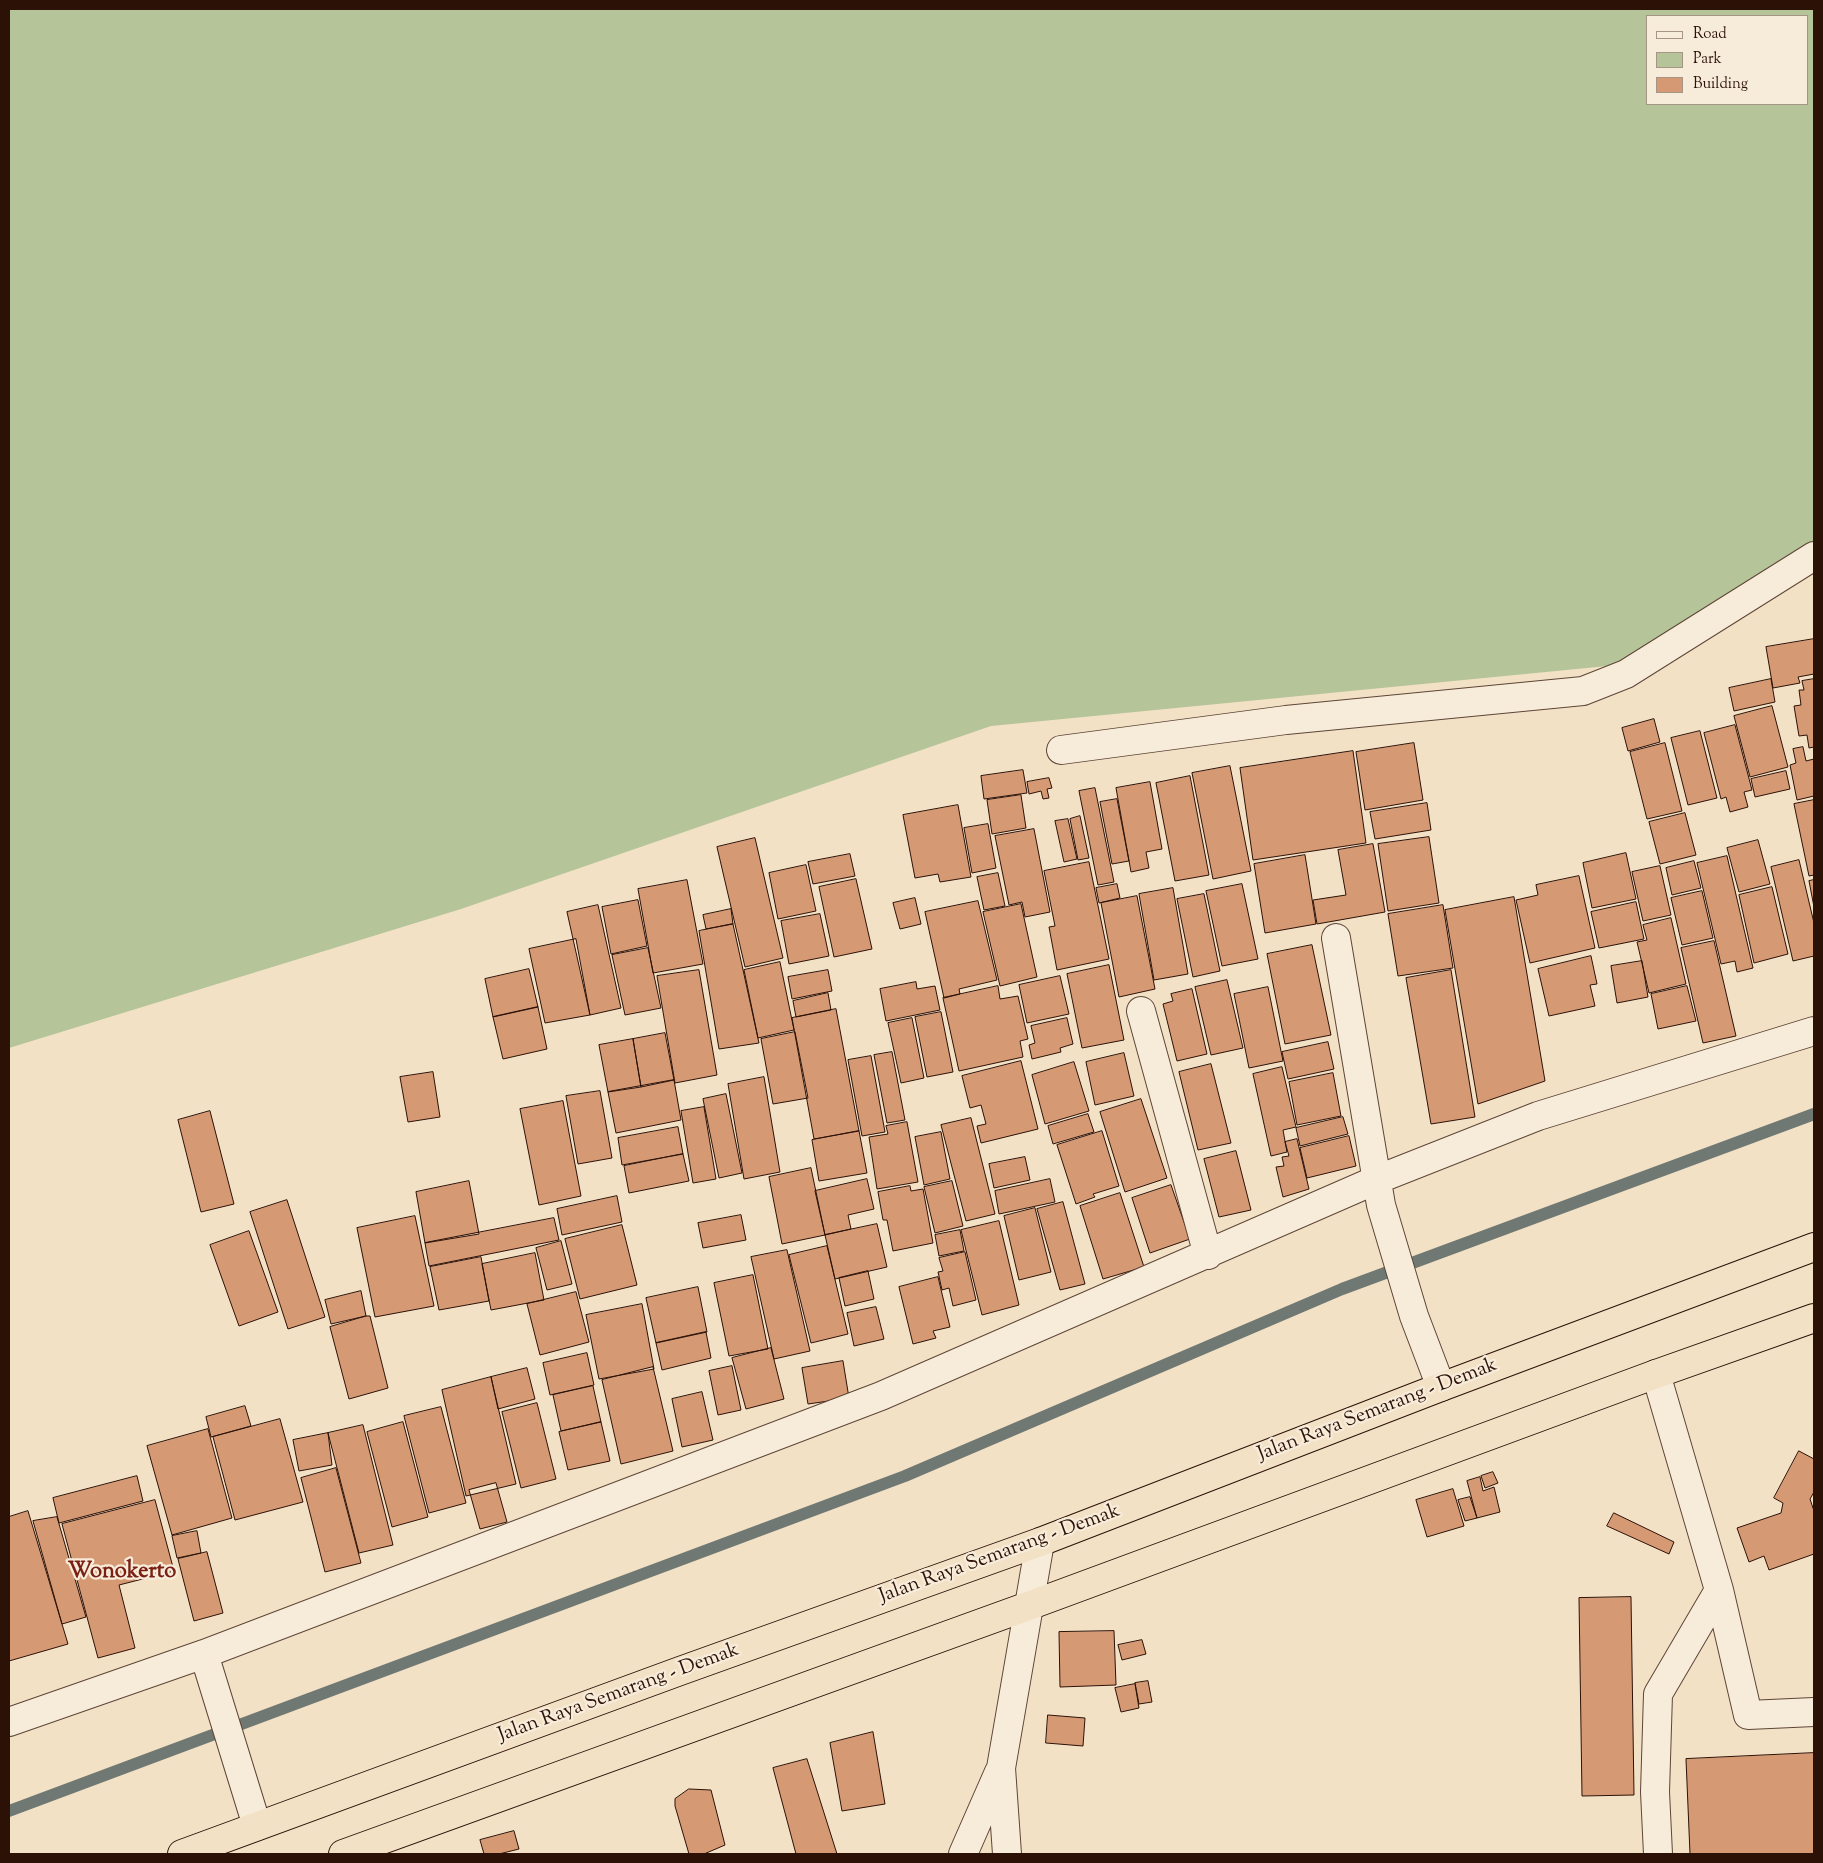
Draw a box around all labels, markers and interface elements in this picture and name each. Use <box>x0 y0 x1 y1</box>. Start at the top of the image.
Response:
legend <box>1646 15 1808 105</box>
text: Road <box>1693 24 1727 45</box>
text: Park <box>1693 49 1722 70</box>
text: Building <box>1693 74 1748 95</box>
street label: Jalan Raya Semarang - Demak <box>1255 1354 1501 1468</box>
street label: Jalan Raya Semarang - Demak <box>876 1500 1124 1610</box>
district label: Wonokerto <box>68 1560 176 1586</box>
street label: Jalan Raya Semarang - Demak <box>495 1639 743 1749</box>

